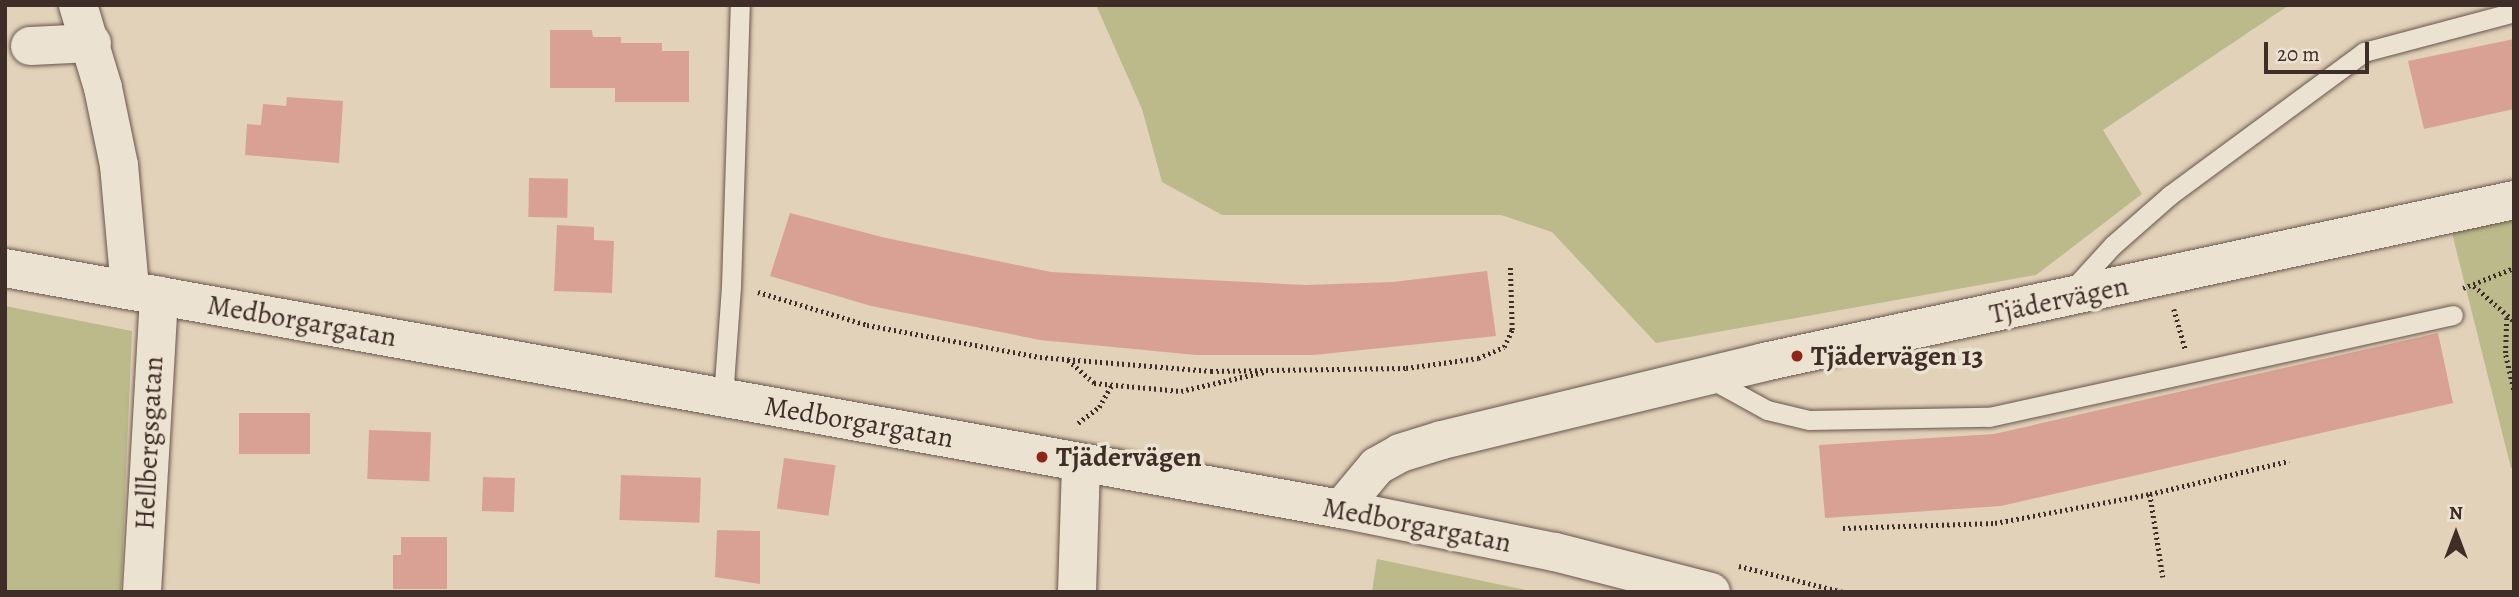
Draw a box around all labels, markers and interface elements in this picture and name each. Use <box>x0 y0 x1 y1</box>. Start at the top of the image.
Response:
scale bar <box>2267 28 2372 72</box>
text: 20 m <box>2277 40 2320 68</box>
street label: Tjädervägen <box>1987 269 2131 331</box>
street label: Medborgargatan <box>205 288 399 354</box>
place label: Tjädervägen 13 <box>1811 339 1984 373</box>
marker: Tjädervägen 13 <box>1789 348 1805 364</box>
street label: Hellbergsgatan <box>128 355 170 531</box>
street label: Medborgargatan <box>762 389 956 455</box>
place label: Tjädervägen <box>1056 440 1202 474</box>
marker: Tjädervägen <box>1034 449 1050 465</box>
street label: Medborgargatan <box>1320 490 1514 560</box>
north arrow <box>2421 499 2491 569</box>
text: N <box>2449 500 2463 526</box>

